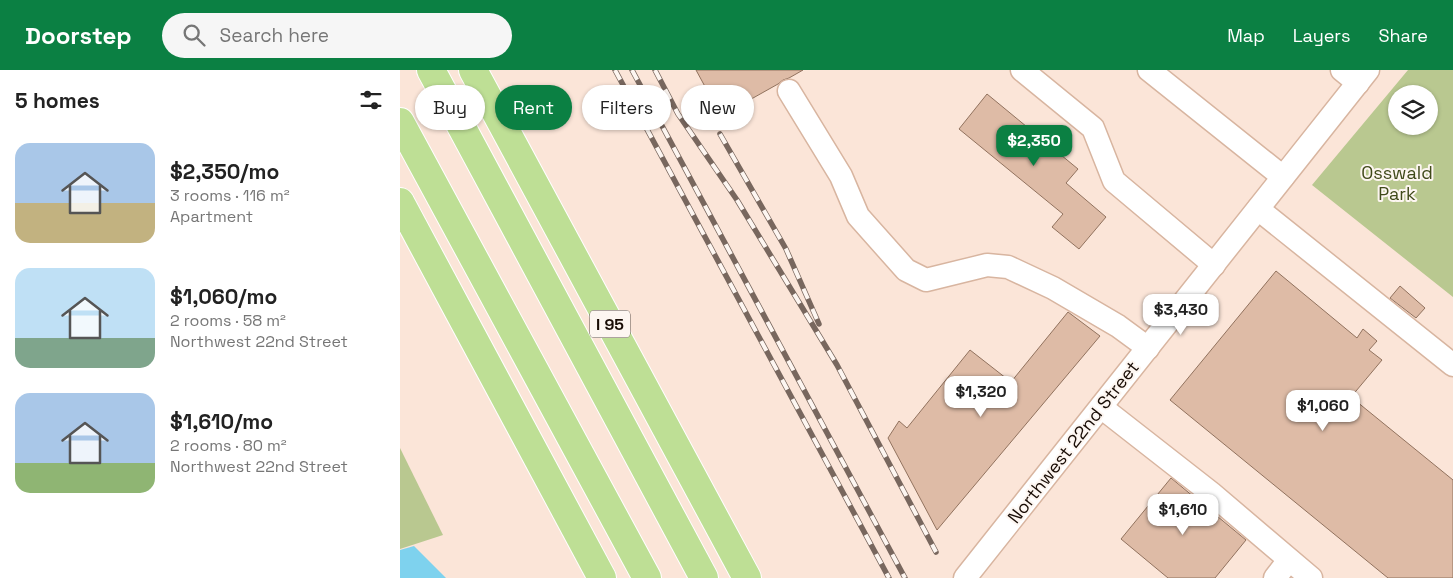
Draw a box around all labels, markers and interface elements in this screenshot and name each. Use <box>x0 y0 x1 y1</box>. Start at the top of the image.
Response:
search box <box>162 13 512 58</box>
text: Doorstep <box>25 20 132 51</box>
icon: search <box>180 21 208 49</box>
text: Search here <box>220 23 329 48</box>
text: Map <box>1227 24 1265 47</box>
text: Layers <box>1293 24 1350 47</box>
text: Share <box>1378 24 1428 47</box>
chip: Buy <box>415 85 485 130</box>
chip: Rent <box>495 85 572 130</box>
chip: Filters <box>582 85 671 130</box>
chip: New <box>681 85 754 130</box>
map controls <box>1388 85 1438 135</box>
button: layers <box>1388 85 1438 135</box>
icon: filters <box>357 86 385 114</box>
text: 5 homes <box>15 87 100 114</box>
pin: $2,350 <box>993 124 1075 167</box>
text: $2,350 <box>1007 130 1061 151</box>
text: $2,350/mo <box>170 158 279 185</box>
park label: Osswald Park <box>1361 161 1433 205</box>
icon: home <box>55 163 115 223</box>
text: 3 rooms · 116 m² <box>170 185 290 206</box>
text: Apartment <box>170 206 253 227</box>
text: $1,060/mo <box>170 283 277 310</box>
icon: home <box>55 288 115 348</box>
pin: $3,430 <box>1140 294 1222 336</box>
text: $3,430 <box>1154 299 1208 320</box>
text: 2 rooms · 58 m² <box>170 310 286 331</box>
road number: I 95 <box>590 310 630 338</box>
text: Northwest 22nd Street <box>170 331 348 352</box>
street label: Northwest 22nd Street <box>1002 356 1144 528</box>
pin: $1,320 <box>940 376 1022 418</box>
text: $1,320 <box>955 381 1007 402</box>
pin: $1,060 <box>1282 390 1364 432</box>
text: $1,060 <box>1297 395 1349 416</box>
text: $1,610/mo <box>170 408 273 435</box>
icon: home <box>55 413 115 473</box>
text: 2 rooms · 80 m² <box>170 435 287 456</box>
text: Northwest 22nd Street <box>170 456 348 477</box>
pin: $1,610 <box>1142 494 1224 536</box>
text: $1,610 <box>1159 499 1207 520</box>

